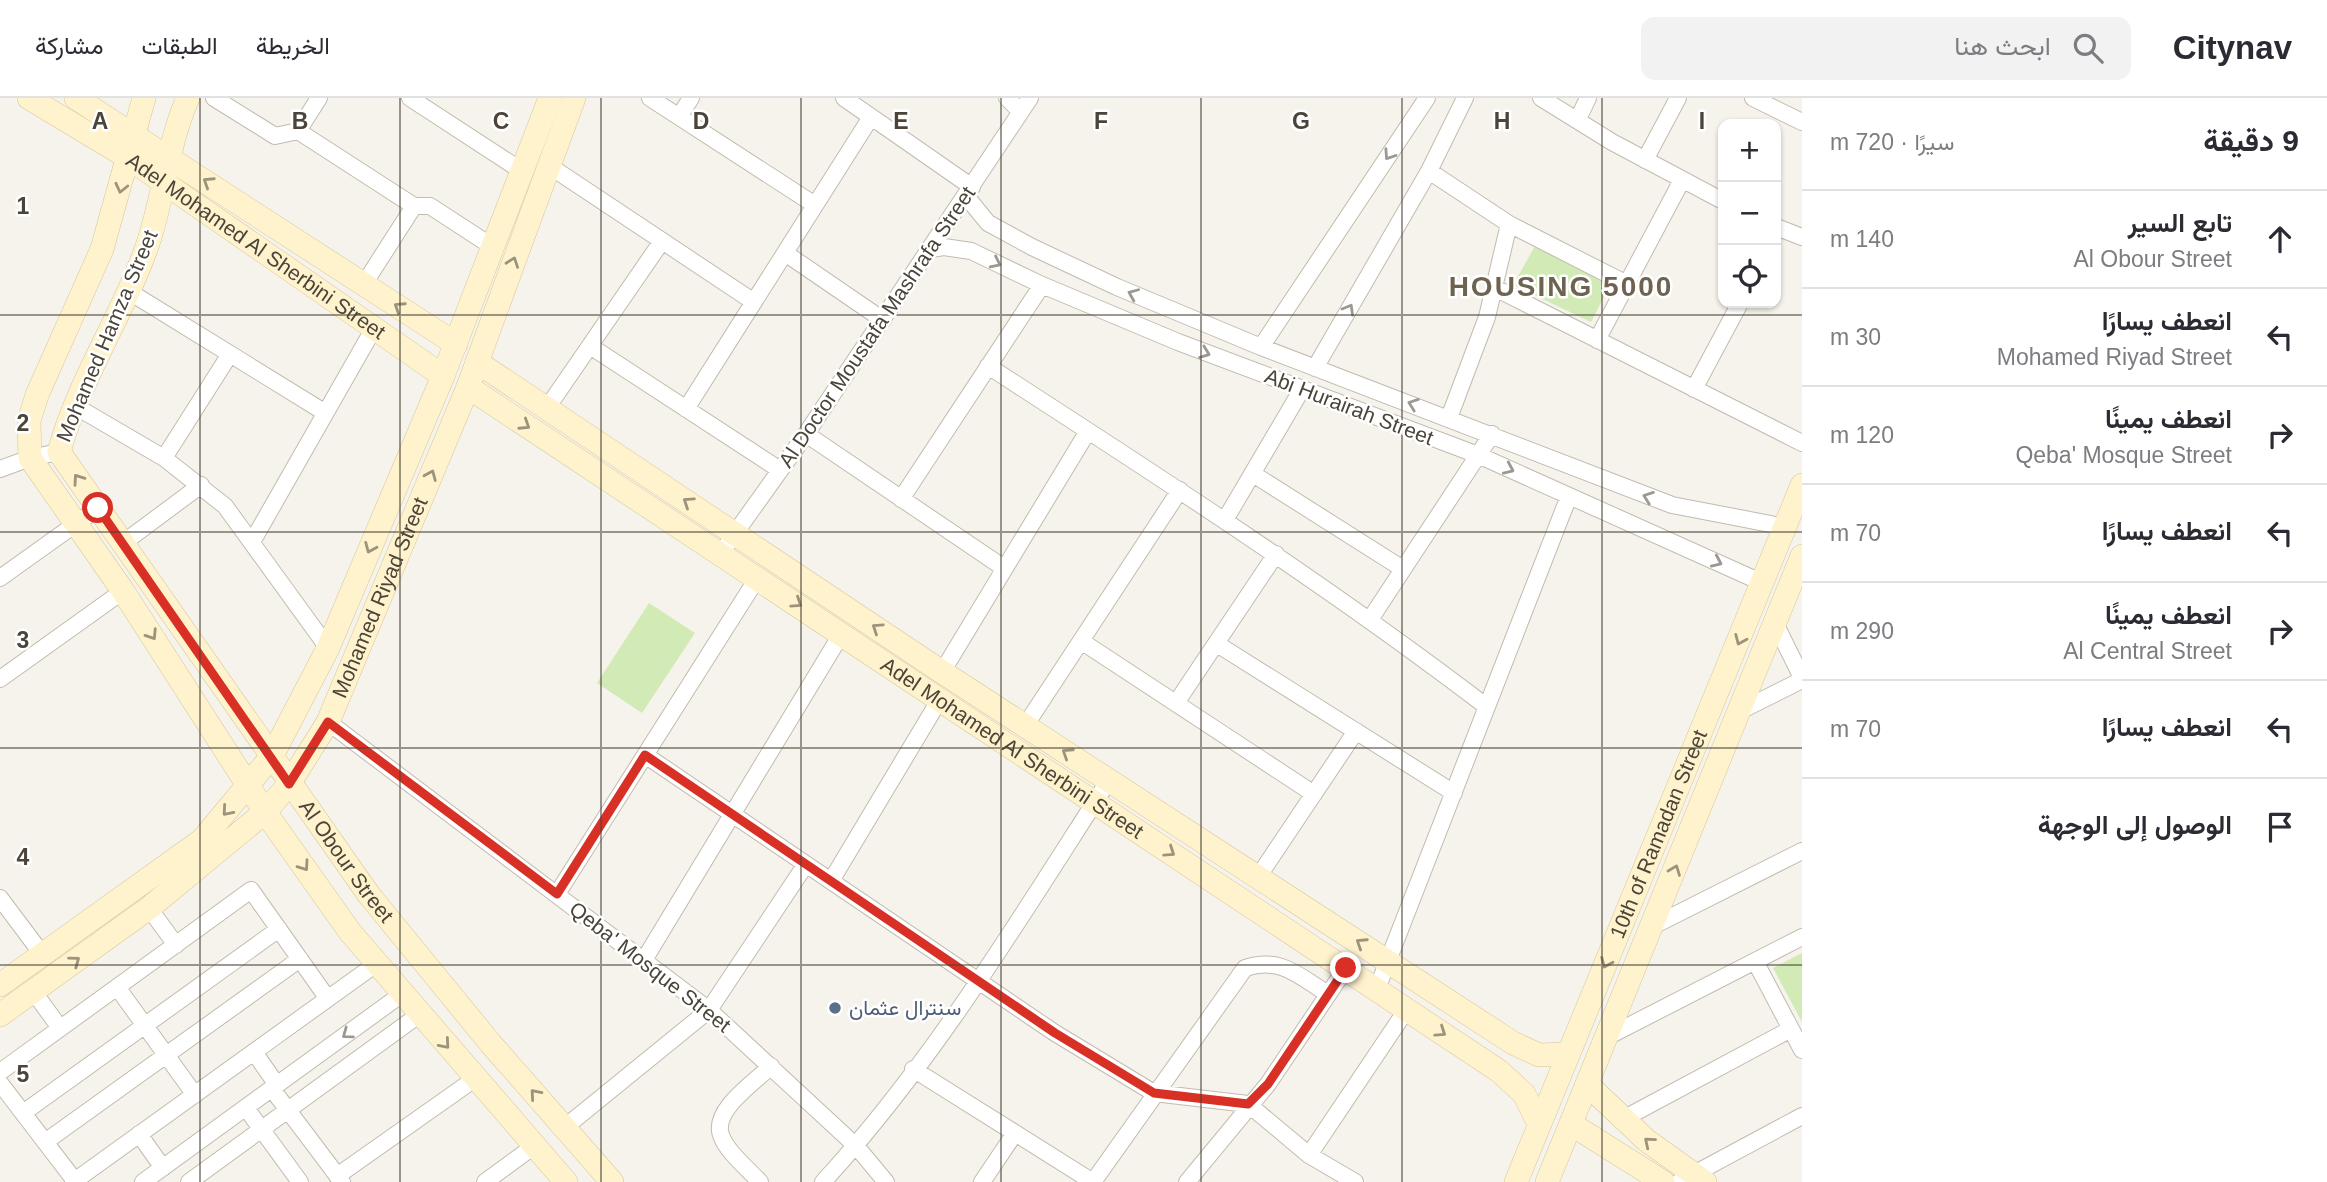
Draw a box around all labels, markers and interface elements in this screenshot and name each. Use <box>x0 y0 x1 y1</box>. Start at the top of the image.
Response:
search box <box>1641 17 2131 80</box>
icon: search <box>2069 29 2107 67</box>
text: Citynav <box>2173 29 2292 66</box>
text: ابحث هنا <box>1954 31 2051 61</box>
text: مشاركة <box>35 32 103 59</box>
text: الطبقات <box>141 32 218 59</box>
text: الخريطة <box>256 32 330 59</box>
text: A <box>92 108 108 134</box>
text: B <box>292 108 308 134</box>
text: C <box>493 108 509 134</box>
text: D <box>693 108 709 134</box>
text: E <box>893 108 909 134</box>
text: F <box>1094 108 1108 134</box>
text: G <box>1292 108 1310 134</box>
text: H <box>1494 108 1510 134</box>
text: I <box>1699 108 1705 134</box>
map controls <box>1718 119 1781 308</box>
button: + <box>1718 119 1781 182</box>
text: 9 دقيقة <box>2203 124 2299 157</box>
text: سيرًا · 720 m <box>1830 129 1954 155</box>
one-way arrow <box>1385 147 1398 160</box>
street label: Adel Mohamed Al Sherbini Street <box>122 148 390 344</box>
one-way arrow <box>203 178 216 190</box>
one-way arrow <box>114 182 129 194</box>
street label: Al Doctor Moustafa Mashrafa Street <box>774 182 980 472</box>
button: − <box>1718 182 1781 245</box>
text: 1 <box>17 193 30 219</box>
text: تابع السير <box>2128 208 2232 238</box>
icon: ahead <box>2261 220 2299 258</box>
street label: Mohamed Hamza Street <box>51 226 162 445</box>
text: 140 m <box>1830 226 1894 252</box>
button: locate <box>1718 245 1781 308</box>
text: Al Obour Street <box>2073 246 2232 272</box>
one-way arrow <box>989 254 1001 268</box>
one-way arrow <box>505 257 519 269</box>
district label: HOUSING 5000 <box>1449 271 1673 302</box>
one-way arrow <box>1128 288 1141 302</box>
one-way arrow <box>393 302 406 315</box>
one-way arrow <box>1341 303 1354 316</box>
text: انعطف يسارًا <box>2102 306 2232 336</box>
icon: left <box>2261 318 2299 356</box>
text: 30 m <box>1830 324 1881 350</box>
one-way arrow <box>1199 344 1211 358</box>
text: Mohamed Riyad Street <box>1997 344 2232 370</box>
street label: Abi Hurairah Street <box>1262 364 1437 449</box>
one-way arrow <box>1408 399 1420 413</box>
text: انعطف يمينًا <box>2105 404 2232 434</box>
text: 2 <box>17 410 29 436</box>
icon: right <box>2261 416 2299 454</box>
one-way arrow <box>517 417 530 429</box>
text: 120 m <box>1830 422 1894 448</box>
text: Qeba' Mosque Street <box>2015 442 2232 468</box>
one-way arrow <box>1502 461 1514 475</box>
one-way arrow <box>423 469 437 481</box>
one-way arrow <box>74 474 86 487</box>
one-way arrow <box>1642 491 1654 505</box>
route start <box>82 492 113 523</box>
street label: Mohamed Riyad Street <box>327 494 432 701</box>
one-way arrow <box>682 497 695 510</box>
icon: left <box>2261 514 2299 552</box>
text: انعطف يسارًا <box>2102 516 2232 546</box>
text: 70 m <box>1830 520 1881 546</box>
one-way arrow <box>364 541 378 553</box>
one-way arrow <box>1709 554 1722 568</box>
one-way arrow <box>789 595 802 608</box>
text: انعطف يمينًا <box>2105 600 2232 630</box>
icon: right <box>2261 612 2299 650</box>
text: 290 m <box>1830 618 1894 644</box>
one-way arrow <box>871 624 884 637</box>
text: 3 <box>17 627 29 653</box>
one-way arrow <box>144 627 156 640</box>
one-way arrow <box>1734 633 1748 645</box>
text: Al Central Street <box>2063 638 2232 664</box>
street label: Adel Mohamed Al Sherbini Street <box>877 652 1148 843</box>
icon: left <box>2261 710 2299 748</box>
text: انعطف يسارًا <box>2102 712 2232 742</box>
text: 70 m <box>1830 716 1881 742</box>
street label: 10th of Ramadan Street <box>1605 726 1711 942</box>
one-way arrow <box>1062 749 1075 762</box>
street label: Al Obour Street <box>295 795 398 927</box>
one-way arrow <box>223 803 235 816</box>
icon: arrive <box>2261 808 2299 846</box>
text: الوصول إلى الوجهة <box>2038 810 2232 840</box>
one-way arrow <box>1162 843 1175 856</box>
text: 4 <box>17 844 30 870</box>
one-way arrow <box>295 858 308 871</box>
one-way arrow <box>1667 864 1681 876</box>
street label: Qeba' Mosque Street <box>565 897 735 1037</box>
one-way arrow <box>1355 939 1368 952</box>
route end <box>1330 952 1361 983</box>
one-way arrow <box>1600 956 1614 968</box>
one-way arrow <box>67 957 80 969</box>
place label: سنترال عثمان <box>849 996 961 1021</box>
marker: سنترال عثمان <box>827 1000 843 1016</box>
one-way arrow <box>1433 1024 1446 1036</box>
one-way arrow <box>342 1026 355 1038</box>
one-way arrow <box>437 1035 449 1048</box>
text: 5 <box>17 1061 30 1087</box>
one-way arrow <box>530 1089 543 1102</box>
one-way arrow <box>1645 1138 1657 1151</box>

